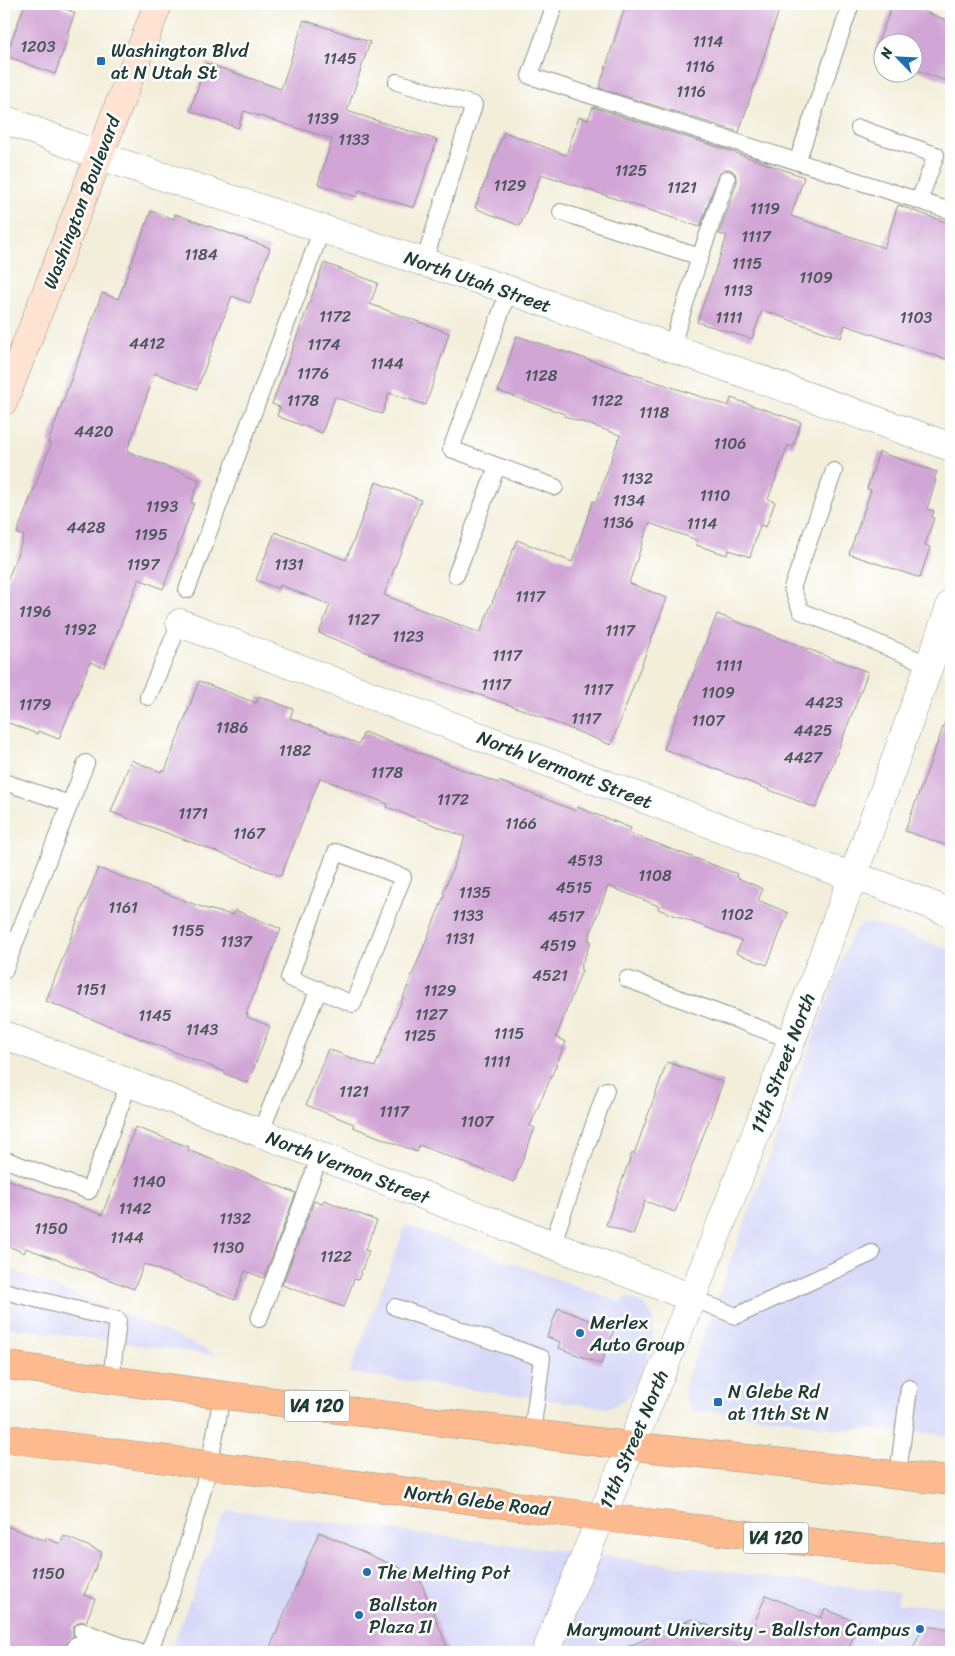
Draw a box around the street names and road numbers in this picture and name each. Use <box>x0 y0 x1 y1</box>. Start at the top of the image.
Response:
street label: Washington Boulevard <box>33 109 130 294</box>
street label: North Utah Street <box>400 241 556 322</box>
street label: North Vermont Street <box>472 721 658 818</box>
street label: 11th Street North <box>740 988 824 1138</box>
street label: North Vernon Street <box>261 1121 436 1214</box>
street label: 11th Street North <box>589 1364 678 1514</box>
road number: VA 120 <box>284 1390 350 1422</box>
street label: North Glebe Road <box>402 1475 553 1526</box>
road number: VA 120 <box>744 1522 808 1554</box>

